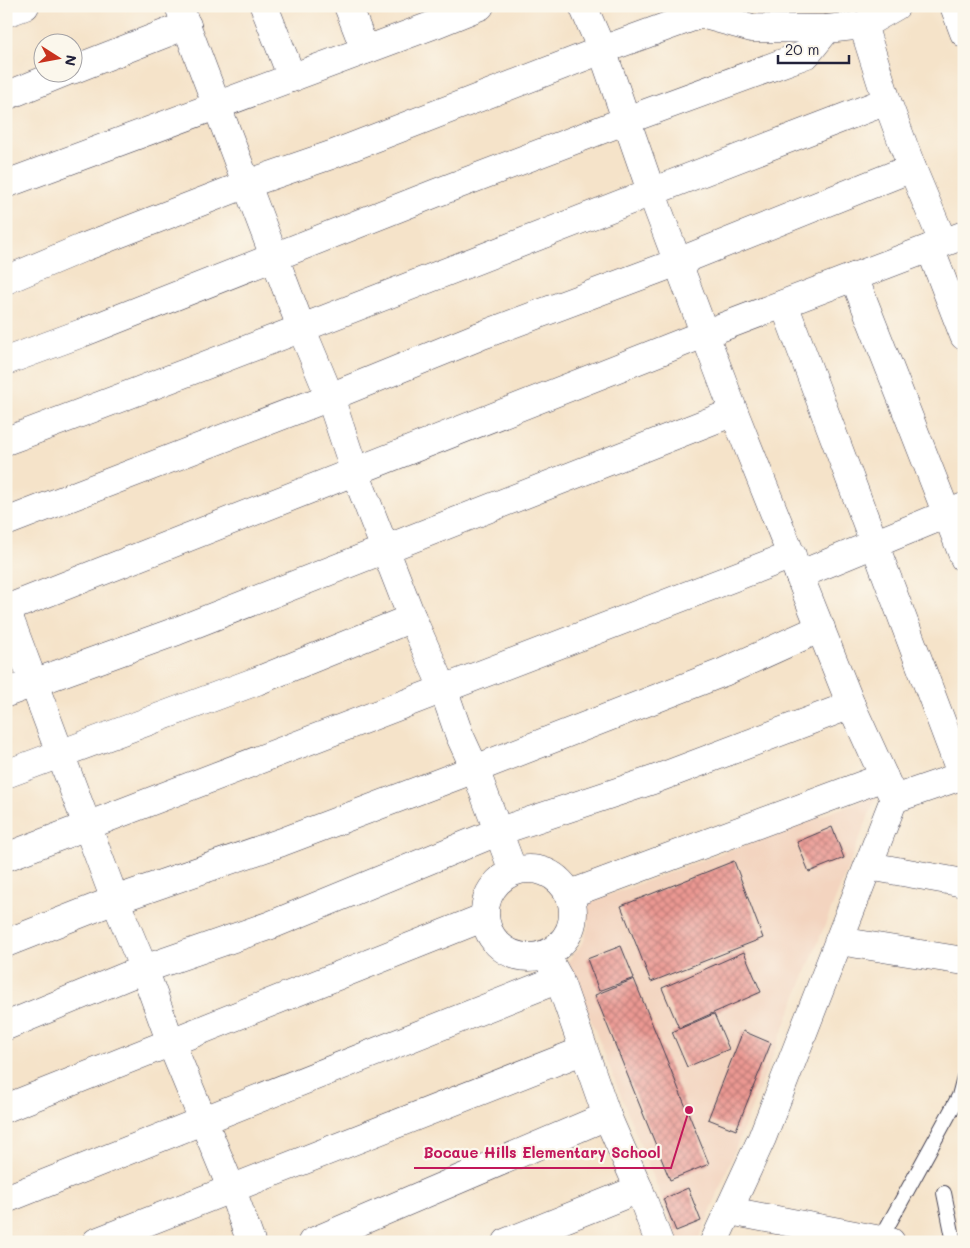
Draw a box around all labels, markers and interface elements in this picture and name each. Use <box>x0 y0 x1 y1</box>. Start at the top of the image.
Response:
north arrow <box>32 32 82 82</box>
scale bar <box>778 32 849 64</box>
text: 20 m <box>785 39 819 59</box>
text: N <box>61 54 82 68</box>
callout: Bocaue Hills Elementary School <box>414 1138 671 1168</box>
text: Bocaue Hills Elementary School <box>423 1142 661 1162</box>

